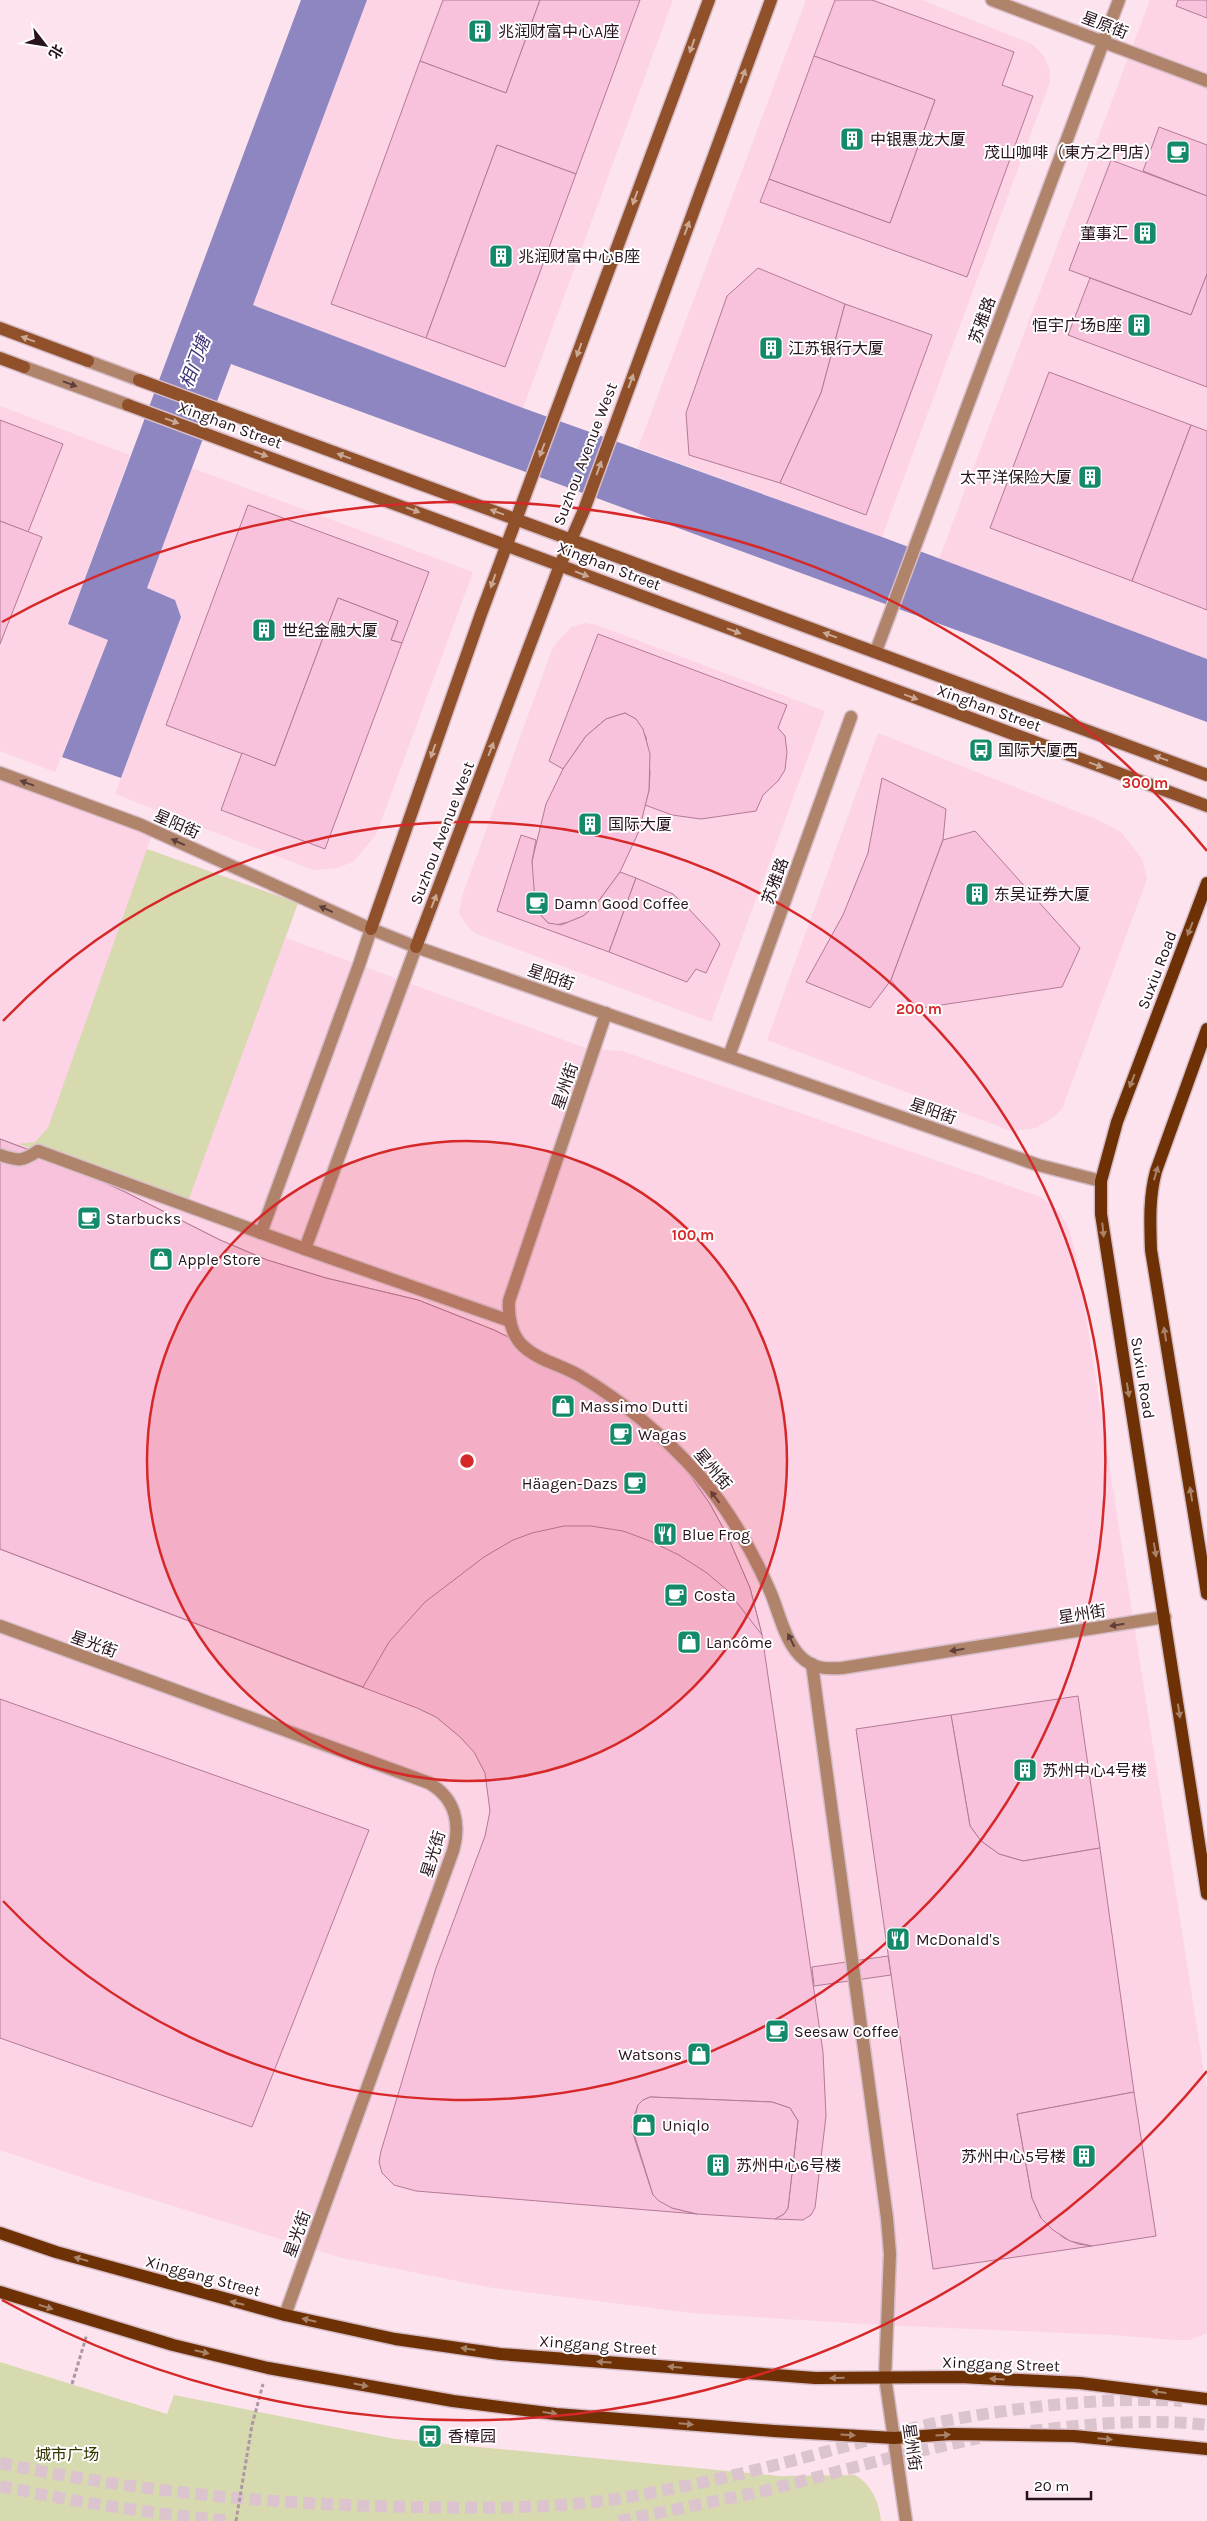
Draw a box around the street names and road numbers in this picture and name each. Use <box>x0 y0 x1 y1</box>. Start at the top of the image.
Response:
street label: 星原街 <box>1079 8 1131 42</box>
street label: 苏雅路 <box>965 294 999 346</box>
street label: Suzhou Avenue West <box>549 380 621 528</box>
street label: Xinghan Street <box>175 397 285 453</box>
street label: Xinghan Street <box>554 537 664 595</box>
street label: Xinghan Street <box>934 680 1044 736</box>
street label: Suzhou Avenue West <box>406 759 478 907</box>
street label: 星阳街 <box>151 806 203 842</box>
street label: 苏雅路 <box>758 855 792 907</box>
street label: Suxiu Road <box>1133 928 1181 1012</box>
street label: 星阳街 <box>525 960 577 994</box>
street label: 星州街 <box>548 1060 582 1112</box>
street label: 星阳街 <box>907 1094 959 1128</box>
street label: Suxiu Road <box>1127 1336 1159 1420</box>
street label: 星州街 <box>690 1445 736 1493</box>
street label: 星州街 <box>1057 1601 1107 1627</box>
street label: 星光街 <box>68 1627 120 1661</box>
street label: 星光街 <box>417 1828 449 1880</box>
street label: 星光街 <box>280 2208 314 2260</box>
street label: Xinggang Street <box>144 2252 262 2300</box>
street label: Xinggang Street <box>538 2331 658 2359</box>
street label: Xinggang Street <box>942 2352 1060 2376</box>
street label: 星州街 <box>899 2422 925 2472</box>

